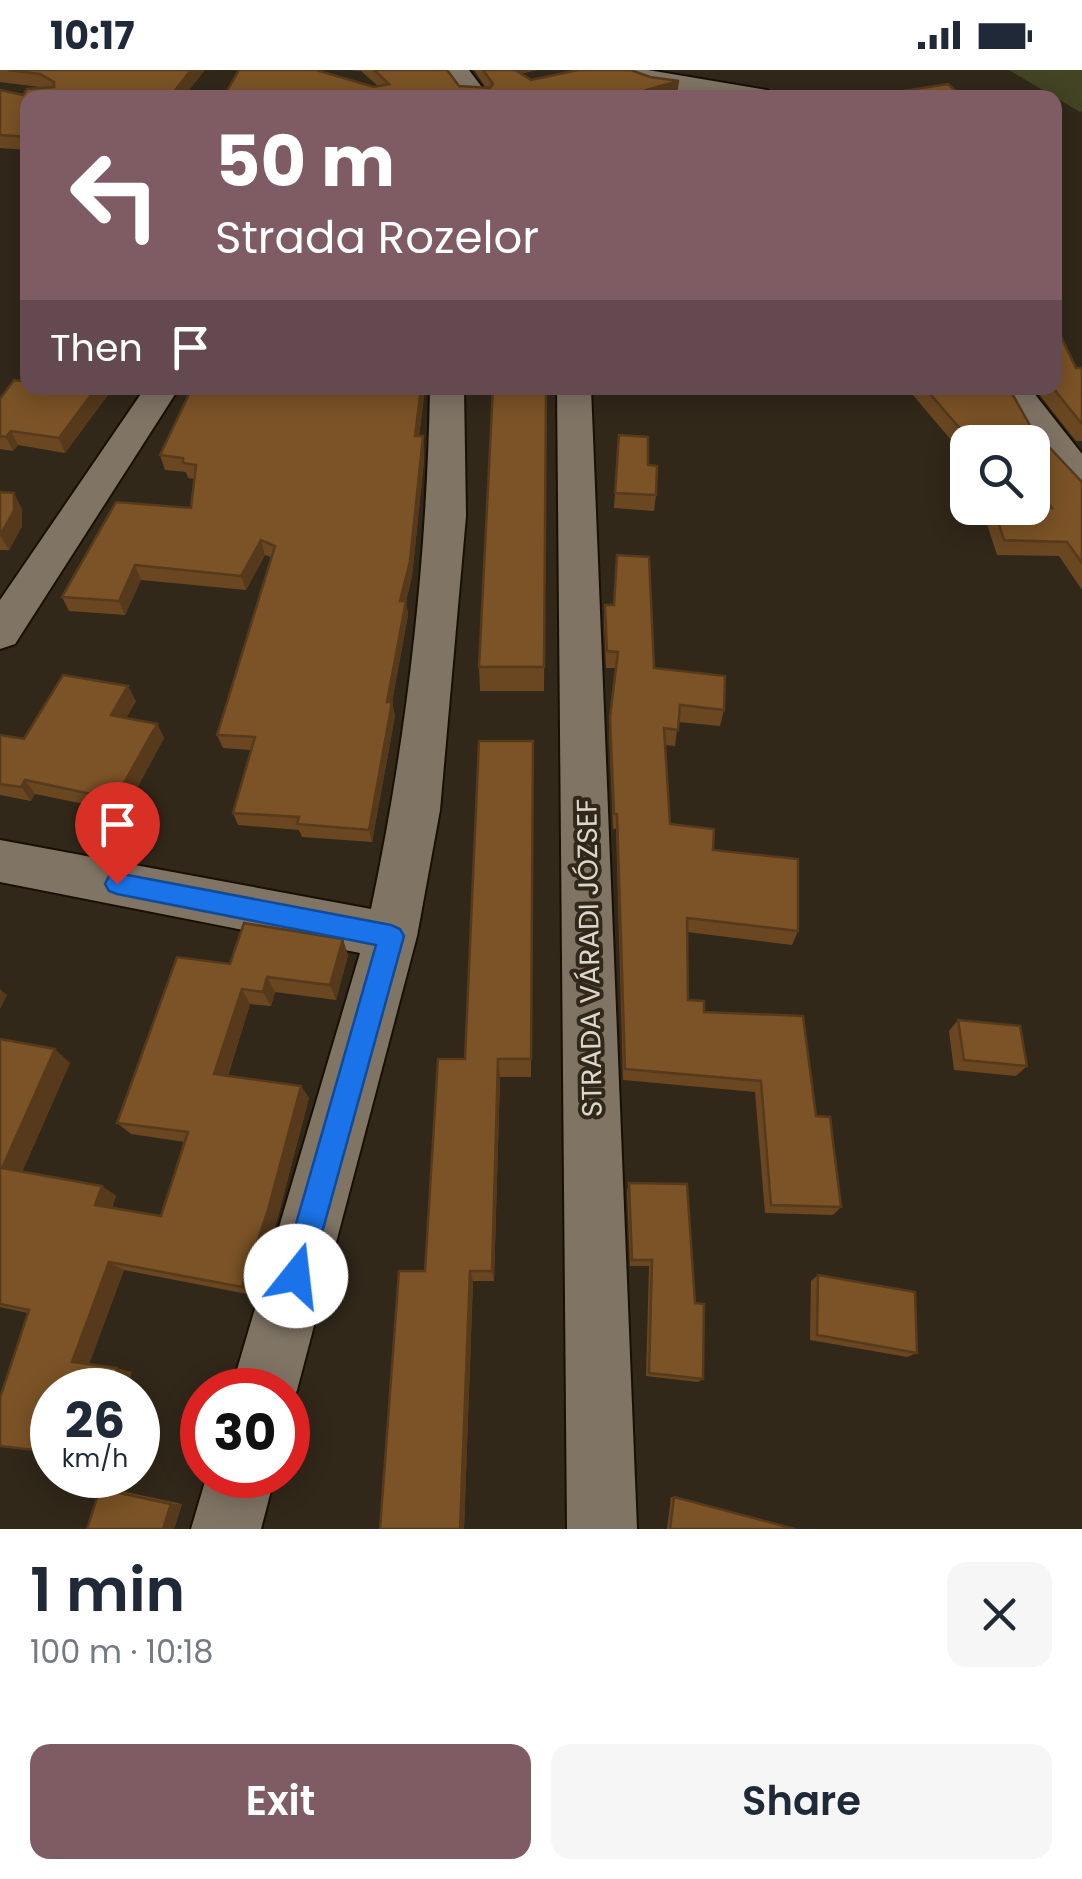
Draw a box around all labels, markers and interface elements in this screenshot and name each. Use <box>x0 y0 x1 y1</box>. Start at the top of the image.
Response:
text: 10:17 <box>50 9 134 62</box>
text: 50 m <box>215 112 395 211</box>
icon: left <box>50 130 180 260</box>
text: Strada Rozelor <box>215 206 539 269</box>
icon: arrive <box>163 320 218 375</box>
text: Then <box>50 321 143 374</box>
map controls <box>950 425 1050 525</box>
button: search <box>950 425 1050 525</box>
pin <box>75 782 160 885</box>
icon: arrive <box>90 797 145 852</box>
street label: STRADA VÁRADI JÓZSEF <box>567 798 612 1118</box>
position arrow <box>244 1224 348 1328</box>
speed limit sign: 30 <box>180 1368 310 1498</box>
text: 26 <box>65 1385 125 1456</box>
text: km/h <box>62 1441 128 1476</box>
text: 1 min <box>30 1548 185 1632</box>
button: close <box>947 1562 1052 1667</box>
text: 100 m · 10:18 <box>30 1629 213 1674</box>
button: Exit <box>30 1744 531 1859</box>
button: Share <box>551 1744 1052 1859</box>

